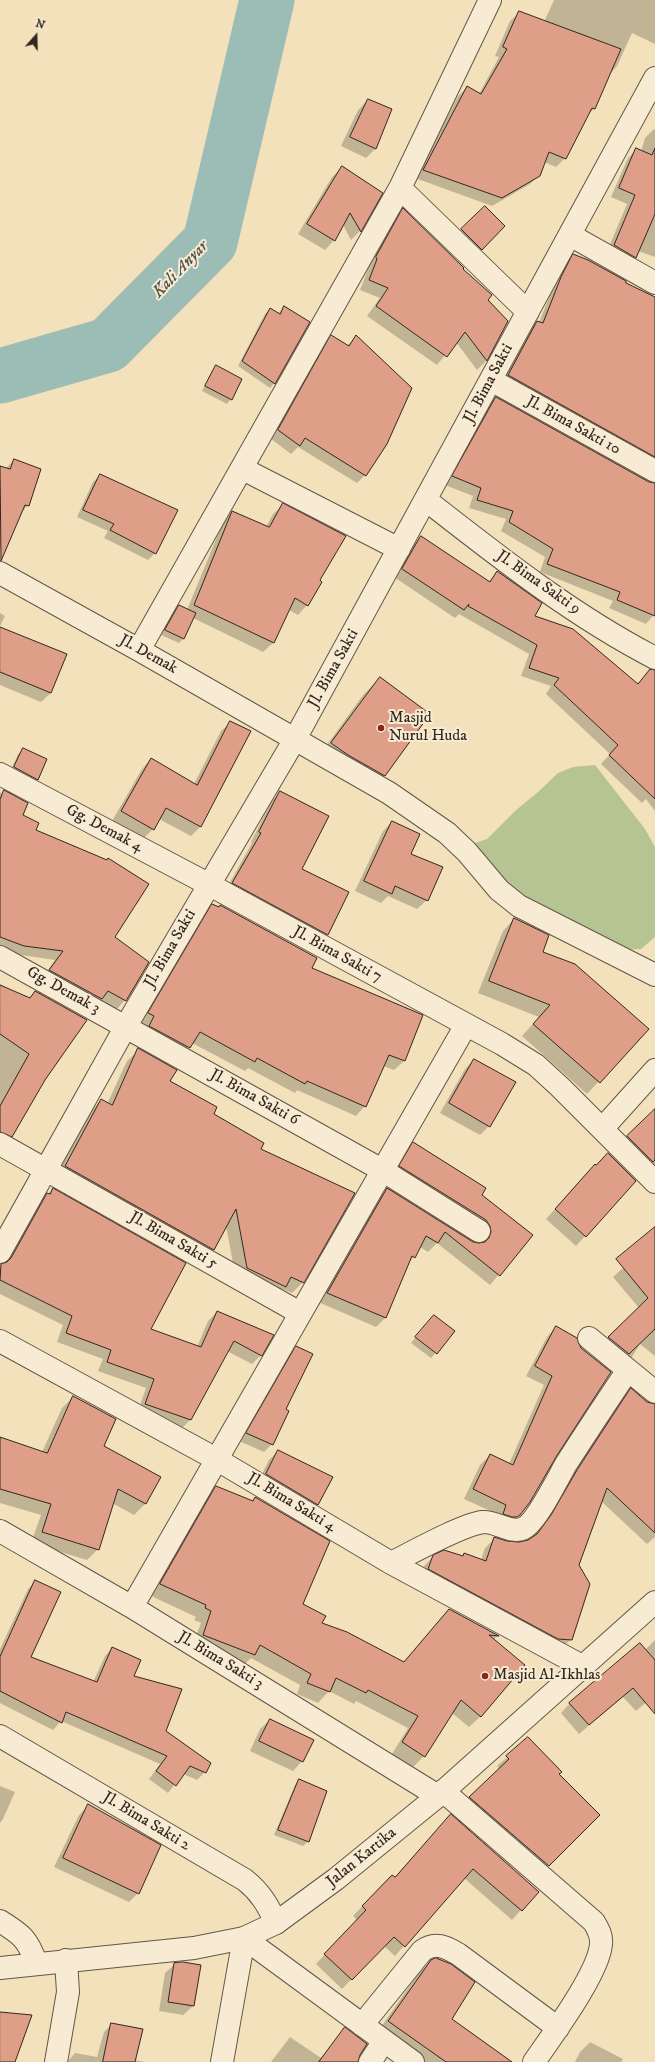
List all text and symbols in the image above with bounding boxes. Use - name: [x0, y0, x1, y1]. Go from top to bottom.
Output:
- north arrow: [16, 16, 56, 56]
- text: N: [33, 17, 47, 33]
- water label: Kali Anyar: [149, 237, 213, 303]
- street label: Jl. Bima Sakti: [460, 341, 518, 427]
- street label: Jl. Bima Sakti 10: [522, 392, 624, 460]
- street label: Jl. Bima Sakti 9: [492, 547, 584, 619]
- street label: Jl. Bima Sakti: [304, 626, 364, 712]
- street label: Jl. Demak: [115, 631, 181, 679]
- place label: Masjid Nurul Huda: [389, 709, 467, 747]
- marker: Masjid Nurul Huda: [376, 723, 386, 733]
- street label: Gg. Demak 4: [62, 801, 146, 857]
- street label: Jl. Bima Sakti: [141, 906, 201, 992]
- street label: Jl. Bima Sakti 7: [289, 923, 385, 987]
- street label: Gg. Demak 3: [23, 963, 103, 1019]
- street label: Jl. Bima Sakti 6: [206, 1066, 302, 1130]
- street label: Jl. Bima Sakti 5: [126, 1208, 220, 1274]
- street label: Jl. Bima Sakti 4: [243, 1469, 339, 1537]
- street label: Jl. Bima Sakti 3: [174, 1628, 266, 1694]
- place label: Masjid Al-Ikhlas: [493, 1666, 600, 1686]
- marker: Masjid Al-Ikhlas: [480, 1671, 490, 1681]
- street label: Jl. Bima Sakti 2: [99, 1788, 193, 1856]
- street label: Jalan Kartika: [323, 1824, 401, 1892]

